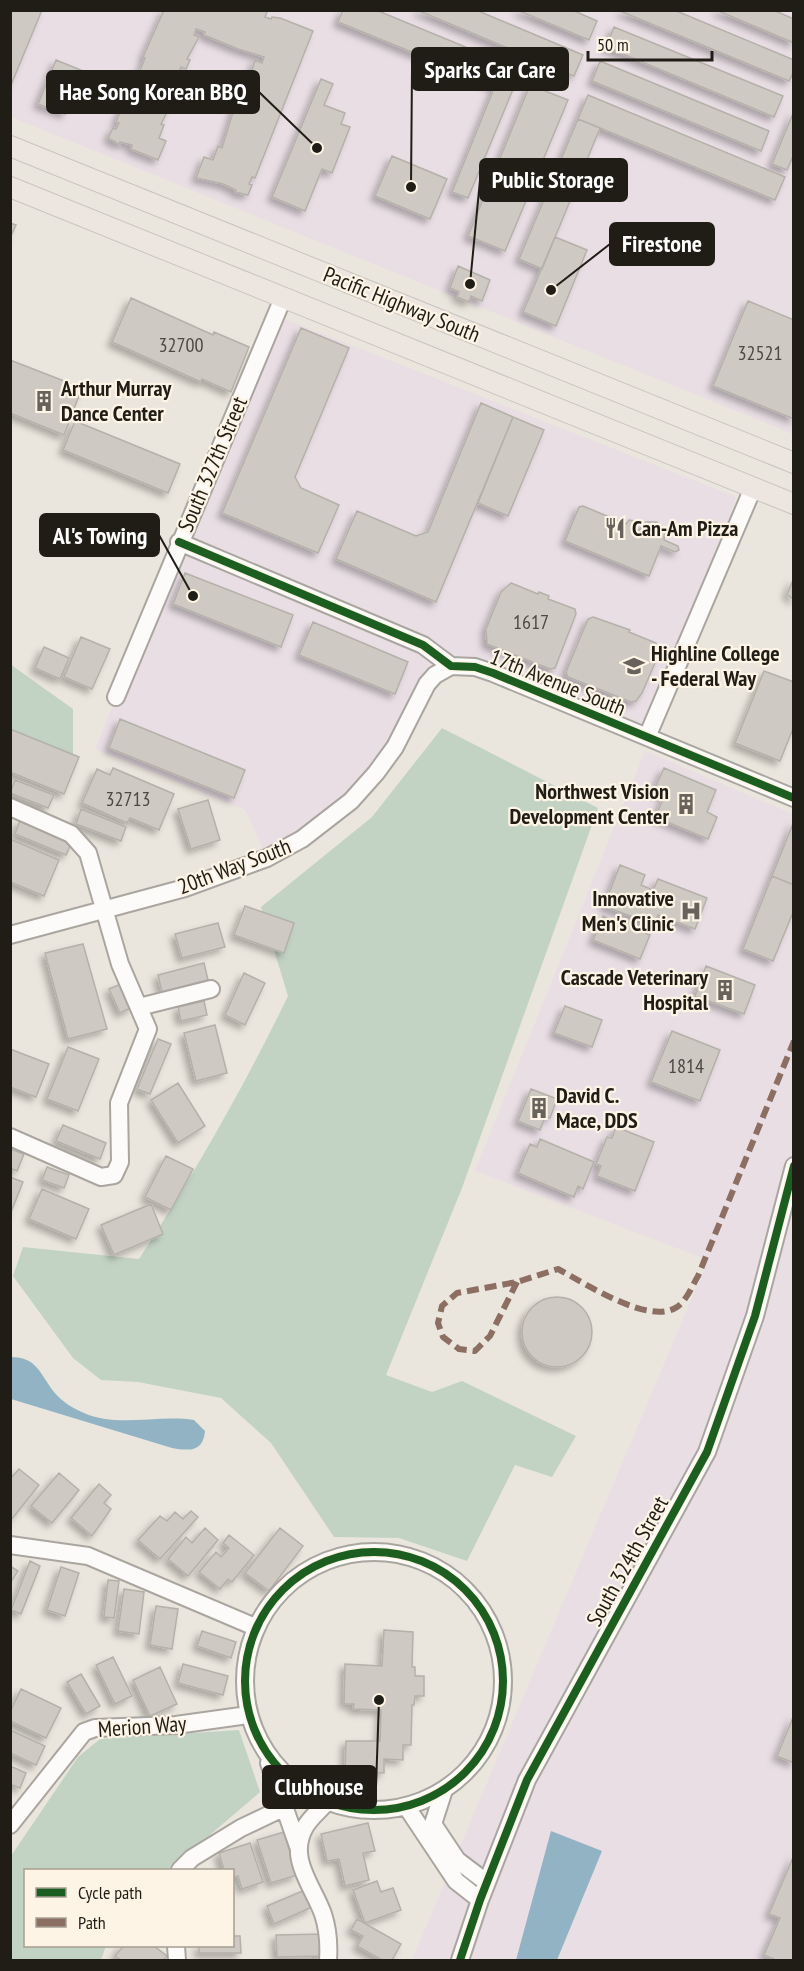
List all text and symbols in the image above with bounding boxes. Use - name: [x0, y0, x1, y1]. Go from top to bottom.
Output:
- scale bar: [588, 24, 712, 62]
- text: 50 m: [597, 33, 629, 56]
- callout: Sparks Car Care: [412, 48, 568, 90]
- text: Sparks Car Care: [424, 54, 556, 85]
- callout: Hae Song Korean BBQ: [47, 71, 259, 113]
- text: Hae Song Korean BBQ: [59, 76, 247, 107]
- callout: Public Storage: [480, 159, 627, 201]
- text: Public Storage: [492, 164, 614, 195]
- callout: Firestone: [610, 223, 714, 265]
- text: Firestone: [622, 228, 702, 259]
- street label: Pacific Highway South: [320, 260, 484, 348]
- house number: 32700: [159, 332, 204, 358]
- house number: 32521: [738, 340, 783, 366]
- place label: Arthur Murray Dance Center: [60, 374, 172, 427]
- building icon: Arthur Murray Dance Center: [32, 389, 56, 413]
- street label: South 327th Street: [171, 392, 253, 536]
- callout: Al's Towing: [40, 514, 159, 556]
- place label: Can-Am Pizza: [632, 514, 738, 542]
- restaurant icon: Can-Am Pizza: [603, 516, 627, 540]
- text: Al's Towing: [52, 520, 147, 551]
- house number: 1617: [513, 609, 549, 635]
- place label: Highline College - Federal Way: [651, 639, 780, 692]
- street label: 17th Avenue South: [486, 642, 630, 722]
- school or university icon: Highline College - Federal Way: [622, 654, 646, 678]
- place label: Northwest Vision Development Center: [509, 777, 670, 830]
- house number: 32713: [106, 786, 151, 812]
- building icon: Northwest Vision Development Center: [674, 792, 698, 816]
- street label: 20th Way South: [173, 832, 295, 900]
- place label: Innovative Men's Clinic: [582, 884, 674, 937]
- hospital icon: Innovative Men's Clinic: [679, 899, 703, 923]
- place label: Cascade Veterinary Hospital: [561, 963, 709, 1016]
- building icon: Cascade Veterinary Hospital: [713, 978, 737, 1002]
- house number: 1814: [668, 1053, 704, 1079]
- place label: David C. Mace, DDS: [556, 1081, 638, 1134]
- building icon: David C. Mace, DDS: [527, 1096, 551, 1120]
- street label: South 324th Street: [580, 1491, 674, 1631]
- street label: Merion Way: [97, 1709, 188, 1743]
- callout: Clubhouse: [263, 1766, 376, 1808]
- text: Clubhouse: [275, 1771, 363, 1802]
- legend: [24, 1869, 234, 1947]
- text: Cycle path: [78, 1881, 142, 1904]
- text: Path: [78, 1911, 106, 1934]

